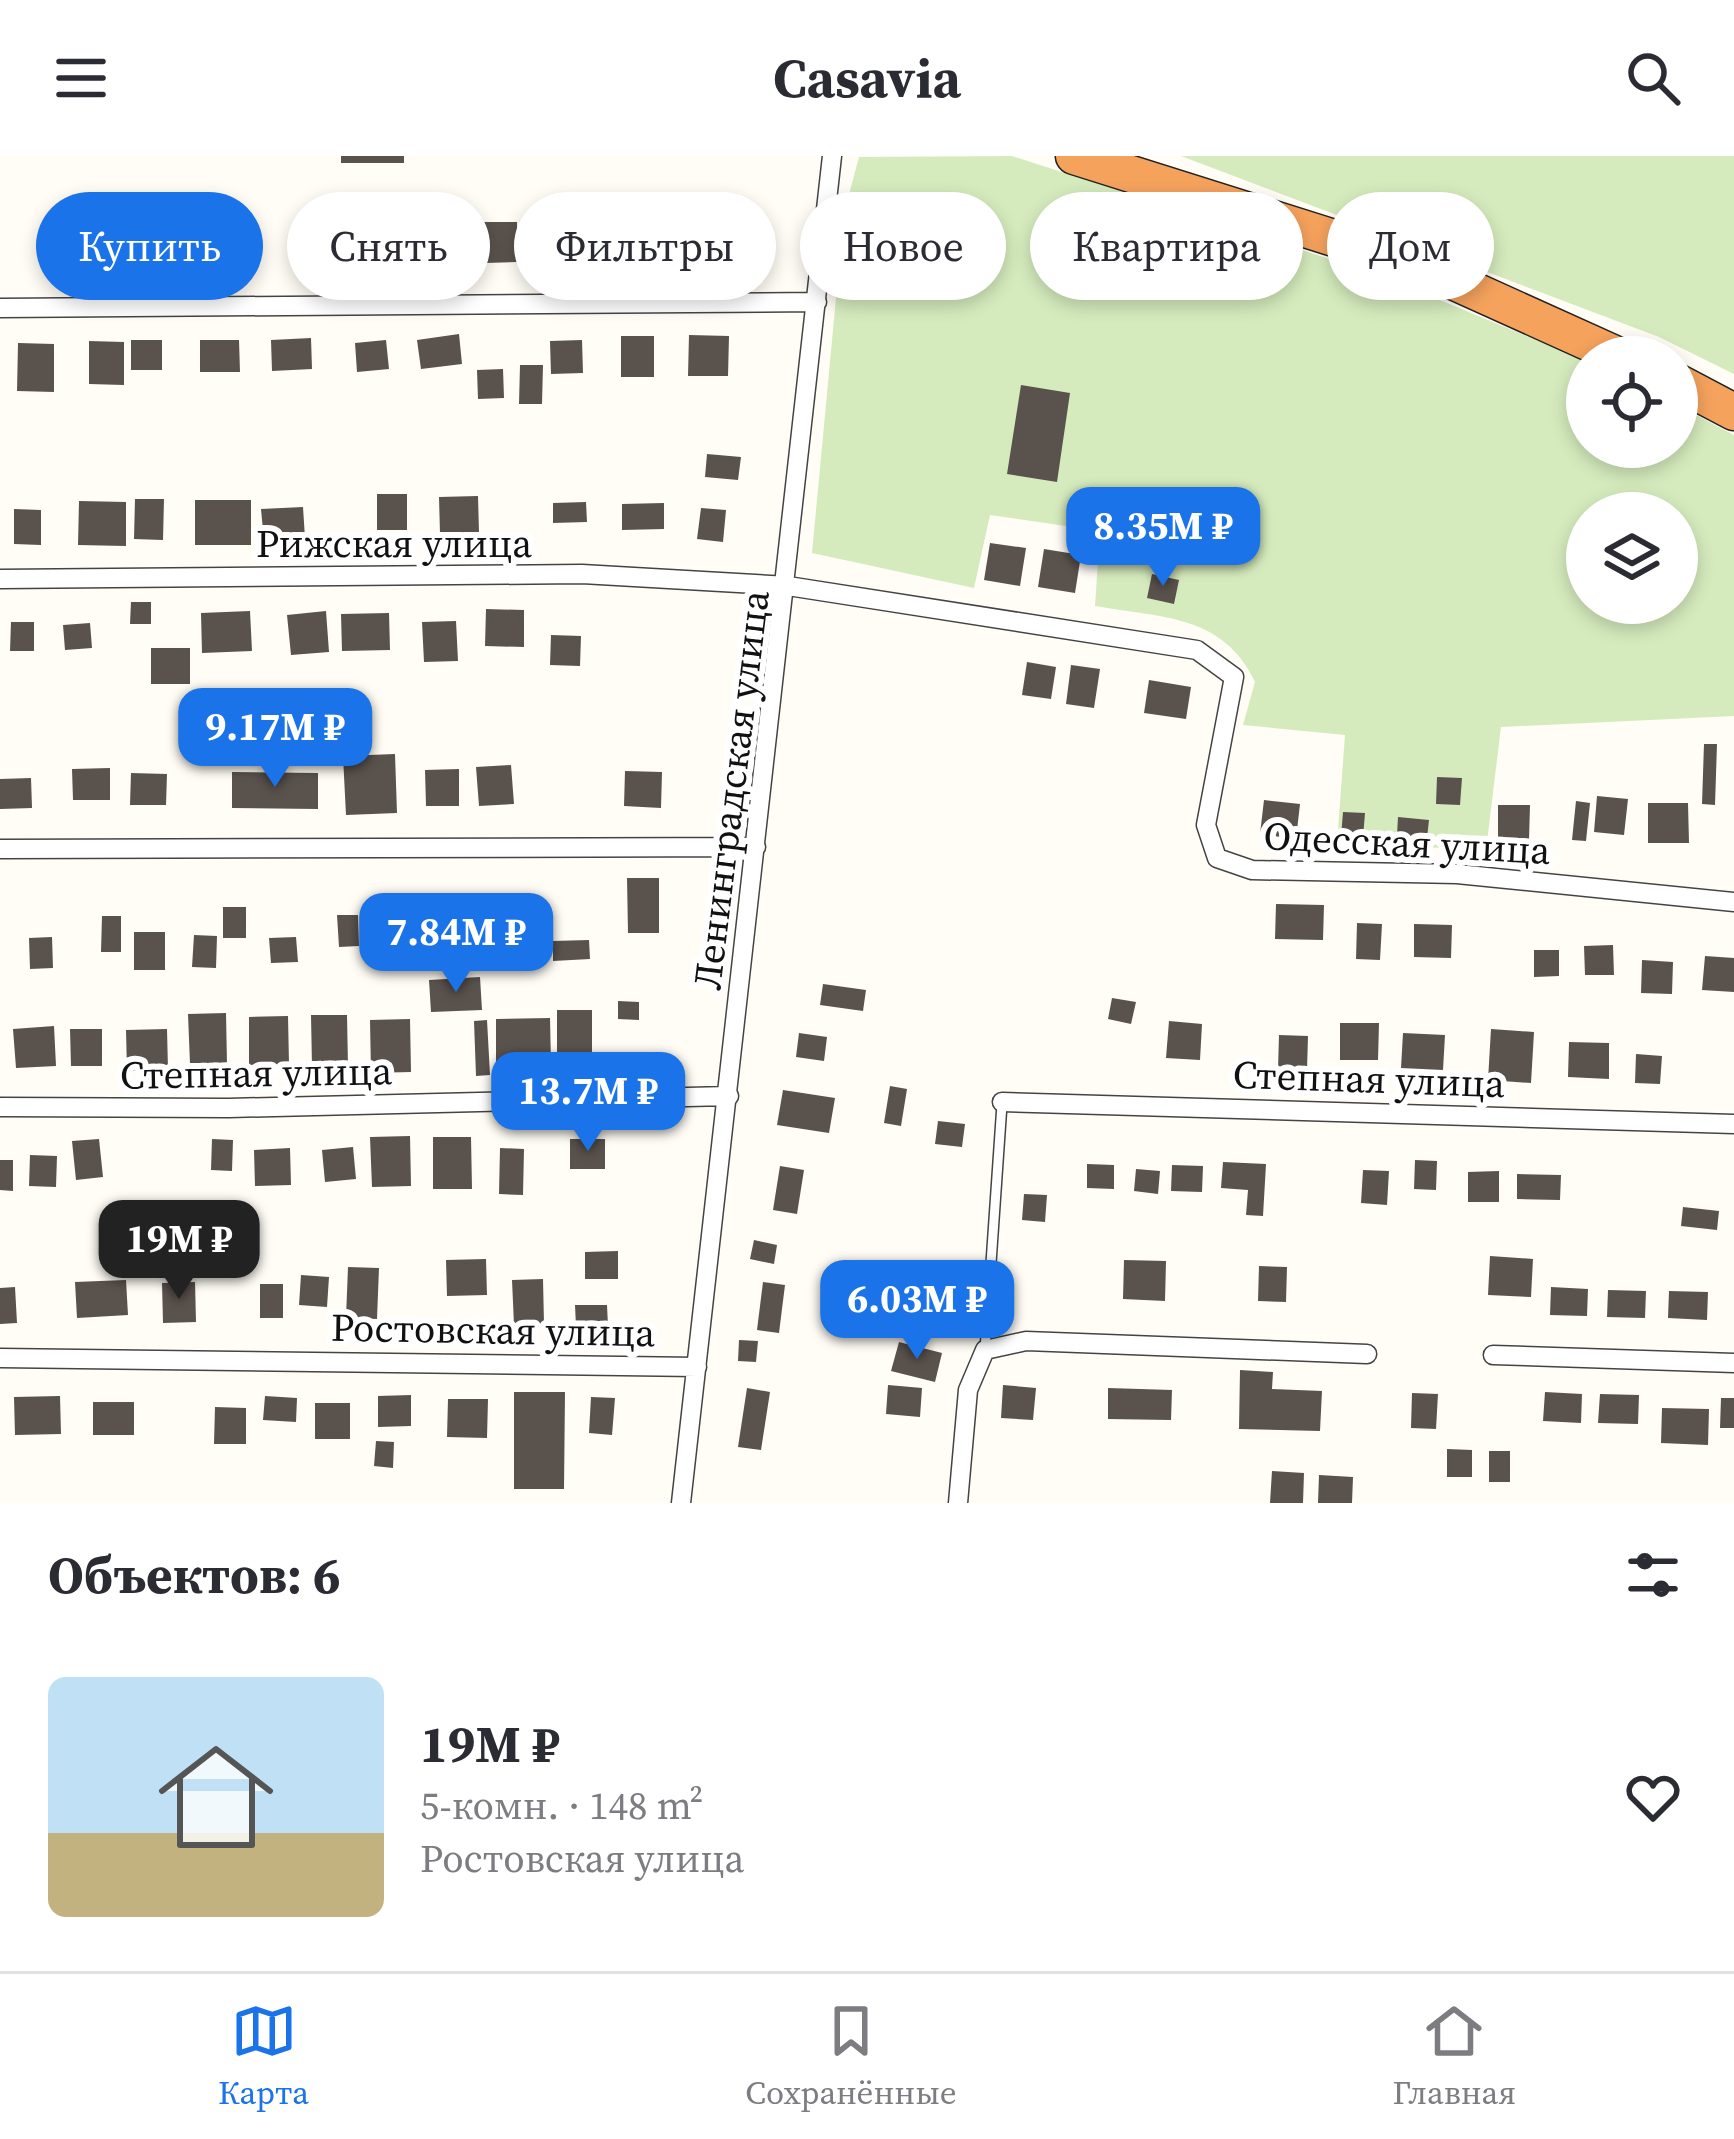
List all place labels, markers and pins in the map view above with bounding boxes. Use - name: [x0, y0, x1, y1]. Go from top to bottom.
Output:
- pin: 8.35M ₽: [1052, 487, 1274, 589]
- pin: 9.17M ₽: [164, 688, 386, 790]
- pin: 7.84M ₽: [345, 893, 567, 995]
- pin: 13.7M ₽: [477, 1052, 699, 1154]
- pin: 19M ₽: [95, 1200, 263, 1302]
- pin: 6.03M ₽: [806, 1260, 1028, 1362]

